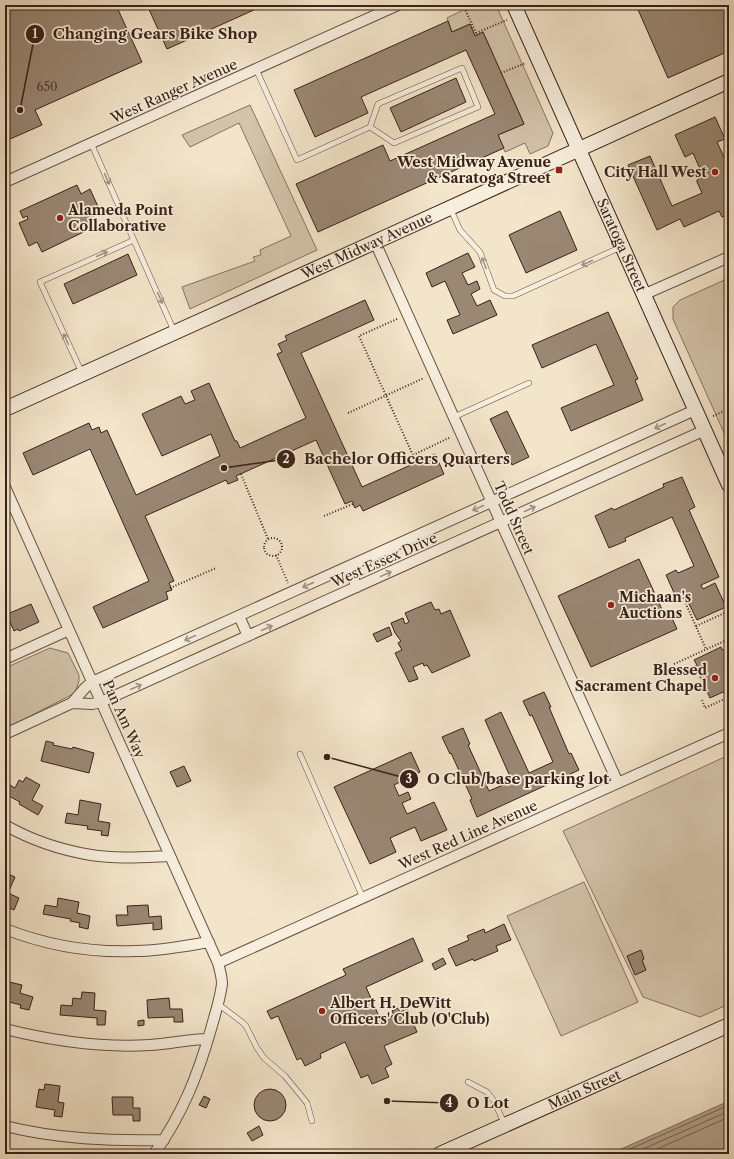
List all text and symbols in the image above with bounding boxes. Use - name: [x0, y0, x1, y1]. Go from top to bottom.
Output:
- callout: Changing Gears Bike Shop: [25, 21, 265, 48]
- text: Changing Gears Bike Shop: [53, 24, 257, 43]
- text: 1: [32, 26, 38, 41]
- street label: West Ranger Avenue: [107, 55, 240, 127]
- house number: 650: [36, 79, 58, 94]
- place label: West Midway Avenue & Saratoga Street: [396, 153, 551, 187]
- place label: City Hall West: [604, 163, 707, 181]
- marker: West Midway Avenue & Saratoga Street: [554, 165, 564, 175]
- marker: City Hall West: [710, 167, 720, 177]
- one-way arrow: [103, 173, 111, 185]
- street label: Saratoga Street: [593, 195, 650, 295]
- place label: Alameda Point Collaborative: [67, 201, 174, 235]
- street label: West Midway Avenue: [298, 208, 435, 284]
- marker: Alameda Point Collaborative: [55, 213, 65, 223]
- one-way arrow: [96, 250, 108, 258]
- one-way arrow: [479, 258, 487, 270]
- one-way arrow: [581, 259, 593, 267]
- one-way arrow: [156, 291, 164, 303]
- one-way arrow: [62, 333, 69, 345]
- one-way arrow: [654, 423, 666, 430]
- callout: Bachelor Officers Quarters: [276, 445, 519, 472]
- text: Bachelor Officers Quarters: [304, 449, 510, 468]
- text: 2: [282, 451, 290, 466]
- street label: Todd Street: [490, 479, 538, 557]
- one-way arrow: [472, 505, 484, 512]
- one-way arrow: [523, 505, 535, 512]
- street label: West Essex Drive: [327, 529, 440, 592]
- one-way arrow: [379, 570, 391, 577]
- one-way arrow: [302, 582, 314, 589]
- place label: Michaan's Auctions: [618, 588, 691, 622]
- marker: Michaan's Auctions: [606, 600, 616, 610]
- one-way arrow: [261, 623, 273, 631]
- one-way arrow: [184, 635, 196, 643]
- place label: Blessed Sacrament Chapel: [575, 661, 708, 695]
- marker: Blessed Sacrament Chapel: [710, 673, 720, 683]
- street label: Pan Am Way: [99, 677, 149, 761]
- one-way arrow: [130, 683, 142, 690]
- callout: O Club/base parking lot: [399, 765, 617, 792]
- text: O Club/base parking lot: [427, 769, 609, 788]
- text: 3: [406, 771, 413, 786]
- street label: West Red Line Avenue: [395, 796, 540, 874]
- place label: Albert H. DeWitt Officers' Club (O'Club): [329, 994, 489, 1028]
- marker: Albert H. DeWitt Officers' Club (O'Club): [317, 1006, 327, 1016]
- street label: Main Street: [545, 1065, 624, 1114]
- callout: O Lot: [439, 1089, 517, 1116]
- text: O Lot: [467, 1093, 509, 1112]
- text: 4: [445, 1095, 453, 1110]

